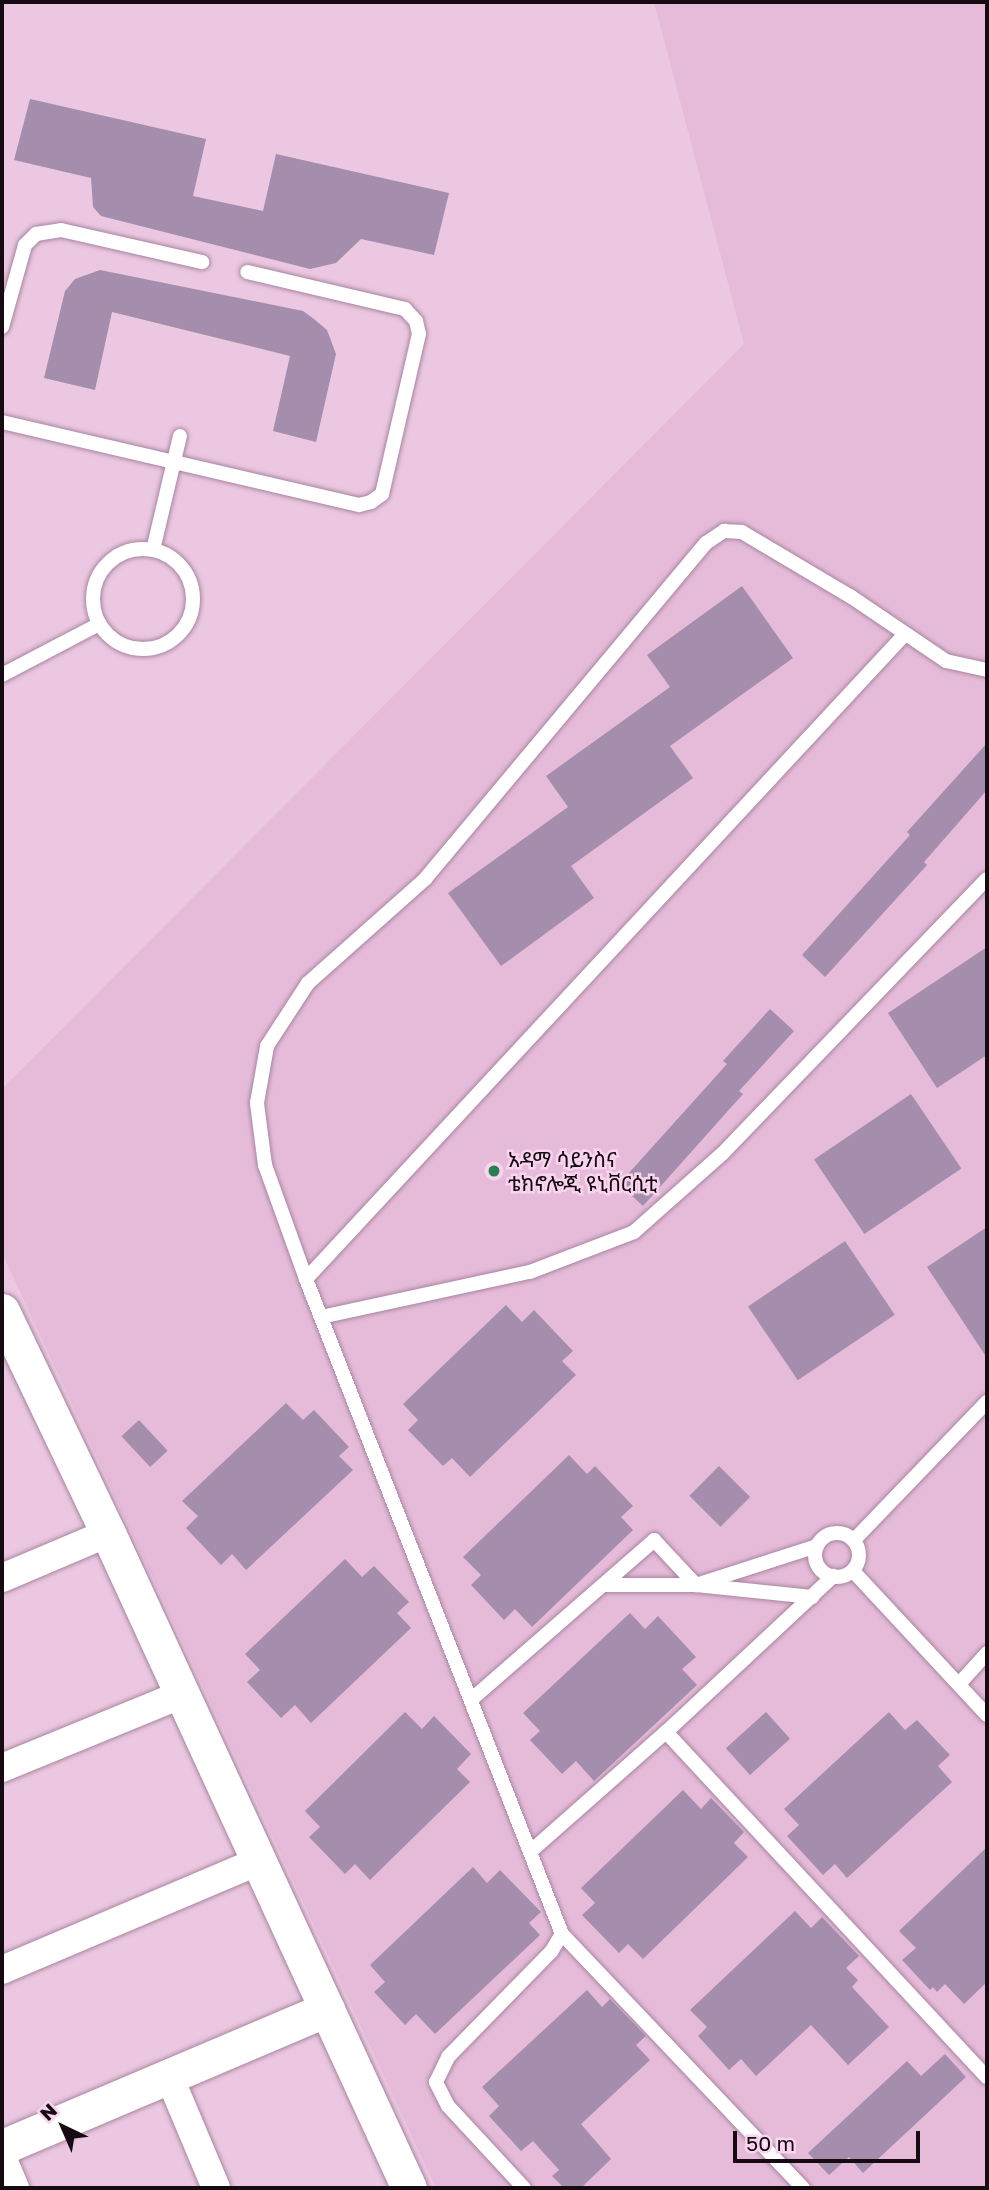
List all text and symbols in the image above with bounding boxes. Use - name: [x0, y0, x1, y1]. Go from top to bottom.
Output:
- place label: አዳማ ሳይንስና ቴክኖሎጂ ዩኒቨርሲቲ: [508, 1146, 658, 1196]
- marker: አዳማ ሳይንስና ቴክኖሎጂ ዩኒቨርሲቲ: [486, 1163, 502, 1179]
- north arrow: [28, 2092, 98, 2162]
- text: N: [35, 2098, 61, 2125]
- scale bar: [737, 2116, 924, 2160]
- text: 50 m: [746, 2130, 795, 2156]

